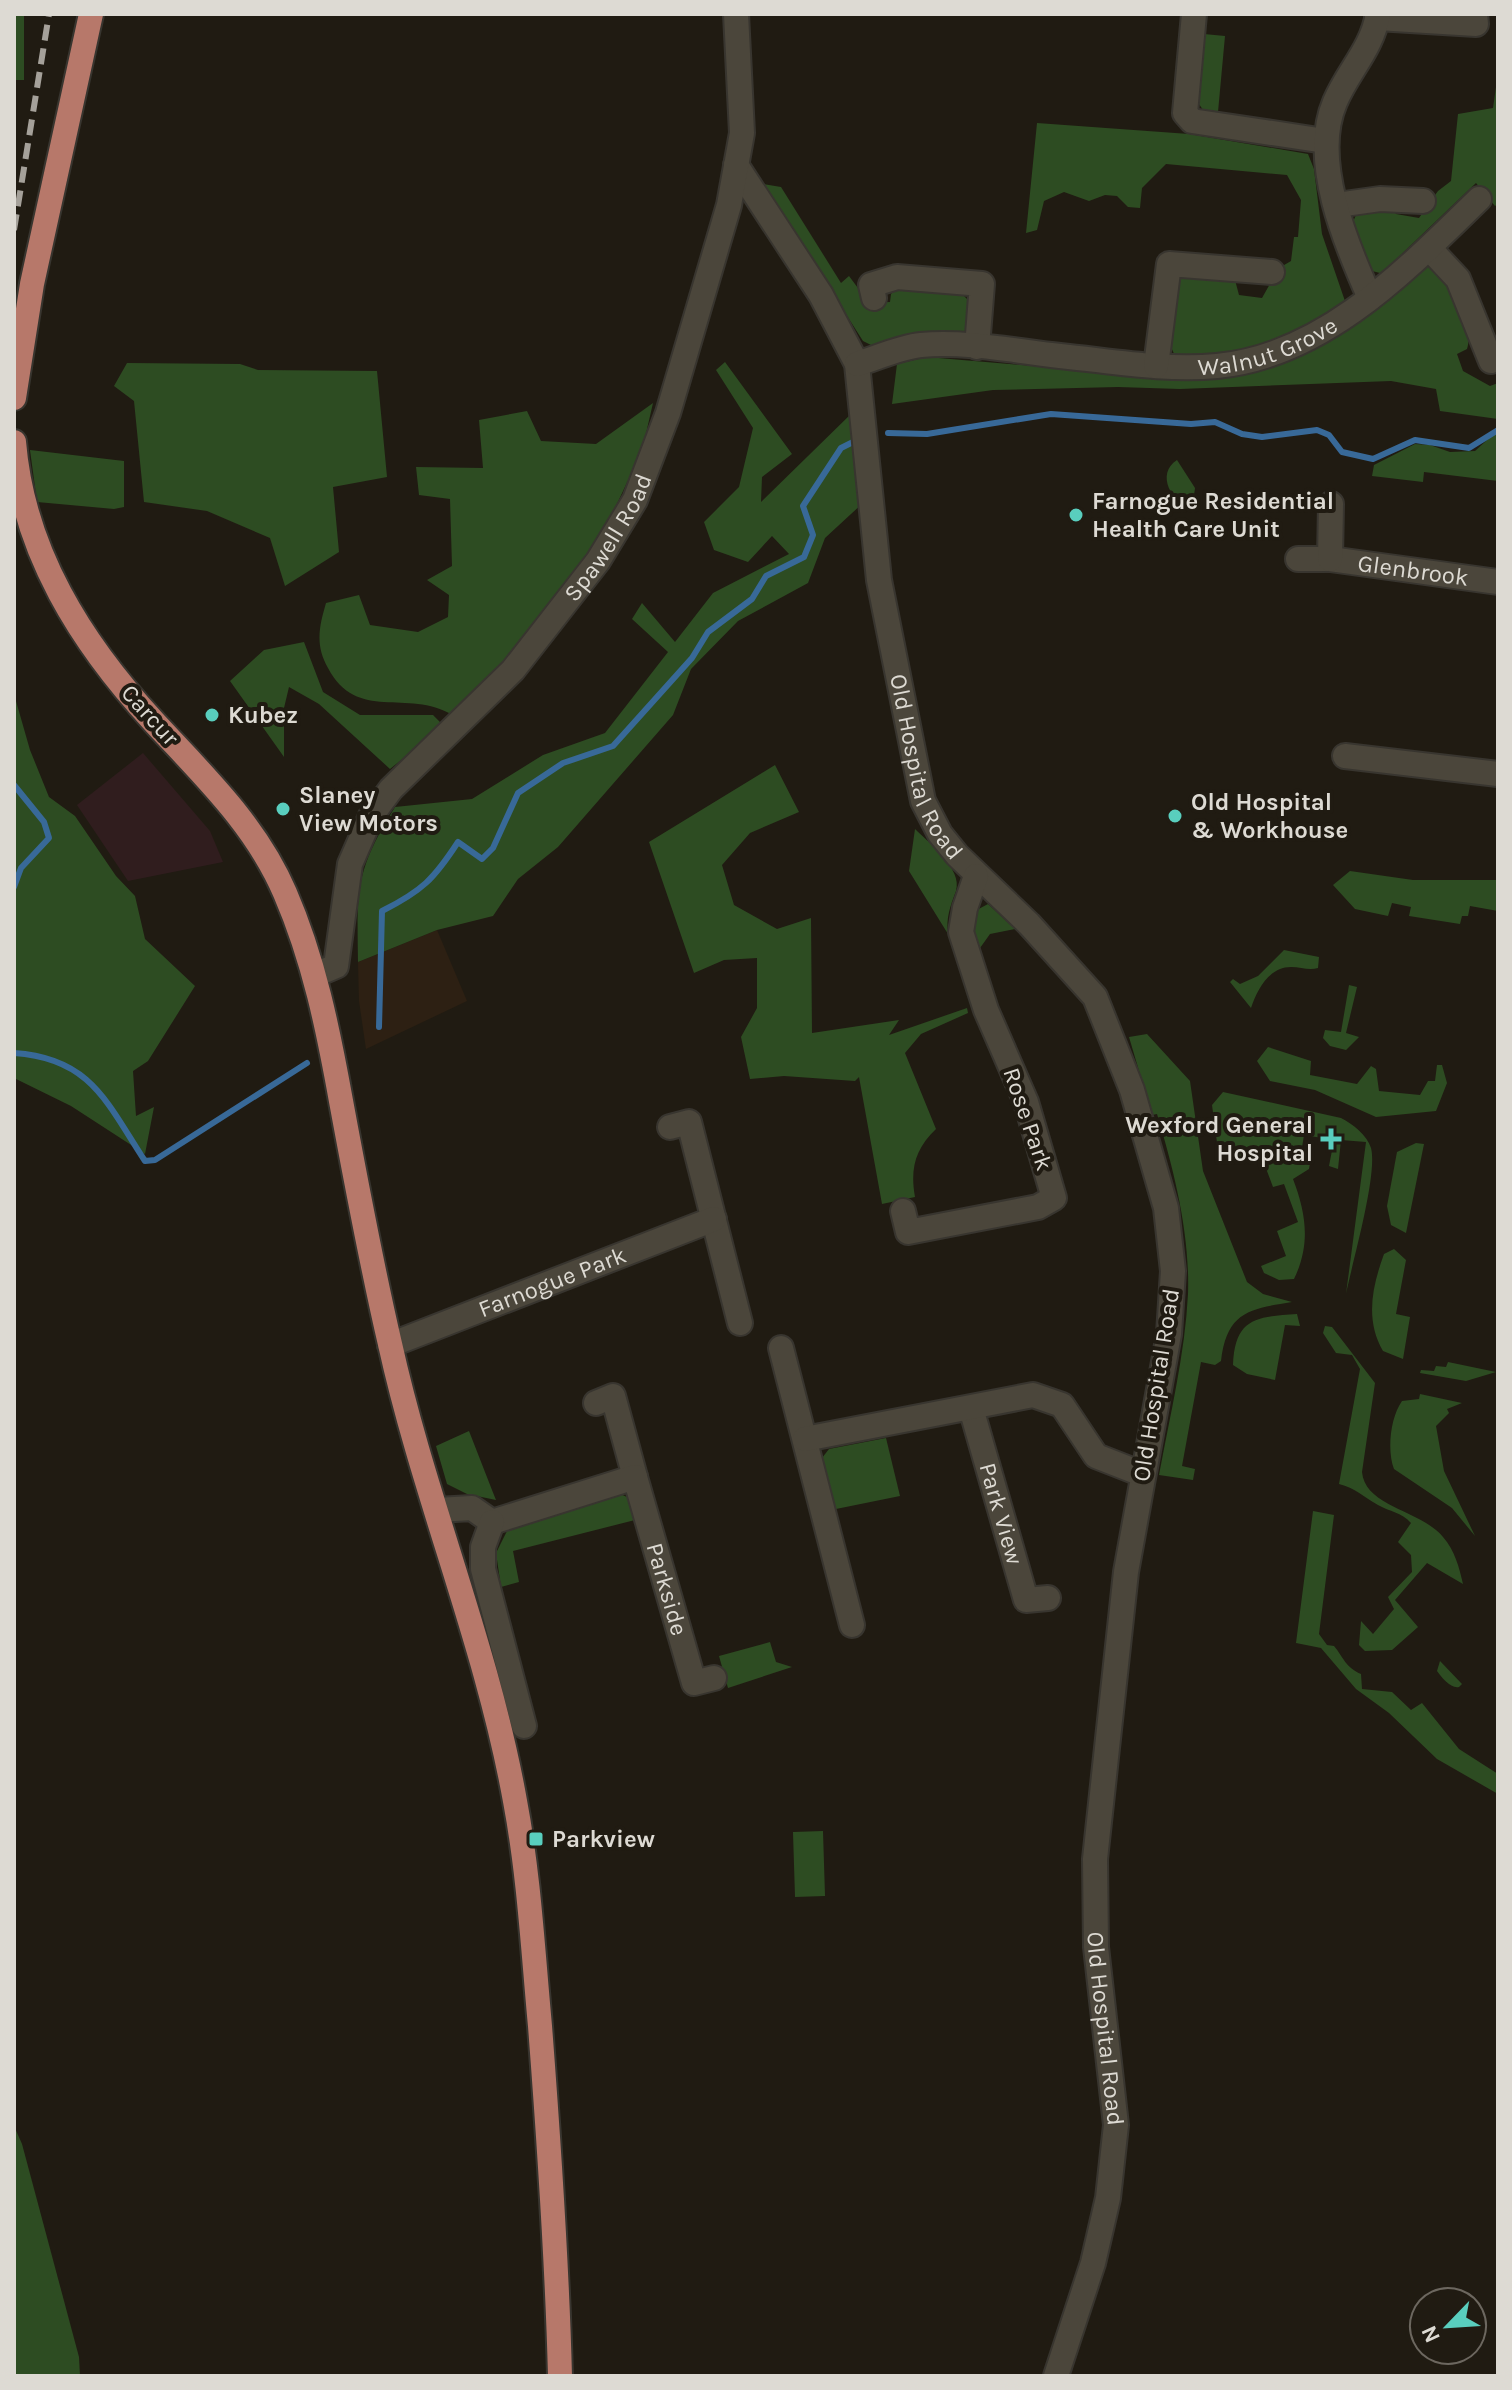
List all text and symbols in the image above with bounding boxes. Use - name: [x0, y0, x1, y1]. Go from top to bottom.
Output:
- street label: Walnut Grove: [1197, 311, 1342, 381]
- street label: Spawell Road: [558, 470, 658, 607]
- place label: Farnogue Residential Health Care Unit: [1092, 487, 1334, 543]
- marker: Farnogue Residential Health Care Unit: [1067, 506, 1085, 524]
- street label: Glenbrook: [1356, 549, 1470, 592]
- street label: Old Hospital Road: [884, 672, 969, 865]
- street label: Carcur: [115, 679, 185, 751]
- place label: Kubez: [228, 701, 298, 729]
- marker: Kubez: [203, 706, 221, 724]
- place label: Slaney View Motors: [299, 781, 438, 837]
- place label: Old Hospital & Workhouse: [1191, 788, 1348, 844]
- marker: Slaney View Motors: [274, 800, 292, 818]
- marker: Old Hospital & Workhouse: [1166, 807, 1184, 825]
- street label: Rose Park: [997, 1064, 1059, 1174]
- place label: Wexford General Hospital: [1125, 1111, 1313, 1167]
- marker: Wexford General Hospital: [1320, 1128, 1342, 1150]
- street label: Farnogue Park: [474, 1241, 630, 1323]
- street label: Old Hospital Road: [1127, 1287, 1185, 1483]
- street label: Park View: [973, 1460, 1029, 1568]
- street label: Parkside: [641, 1540, 694, 1639]
- place label: Parkview: [552, 1825, 655, 1853]
- marker: Parkview: [527, 1830, 545, 1848]
- street label: Old Hospital Road: [1082, 1931, 1130, 2127]
- north arrow: [1408, 2286, 1488, 2366]
- text: N: [1416, 2321, 1446, 2347]

